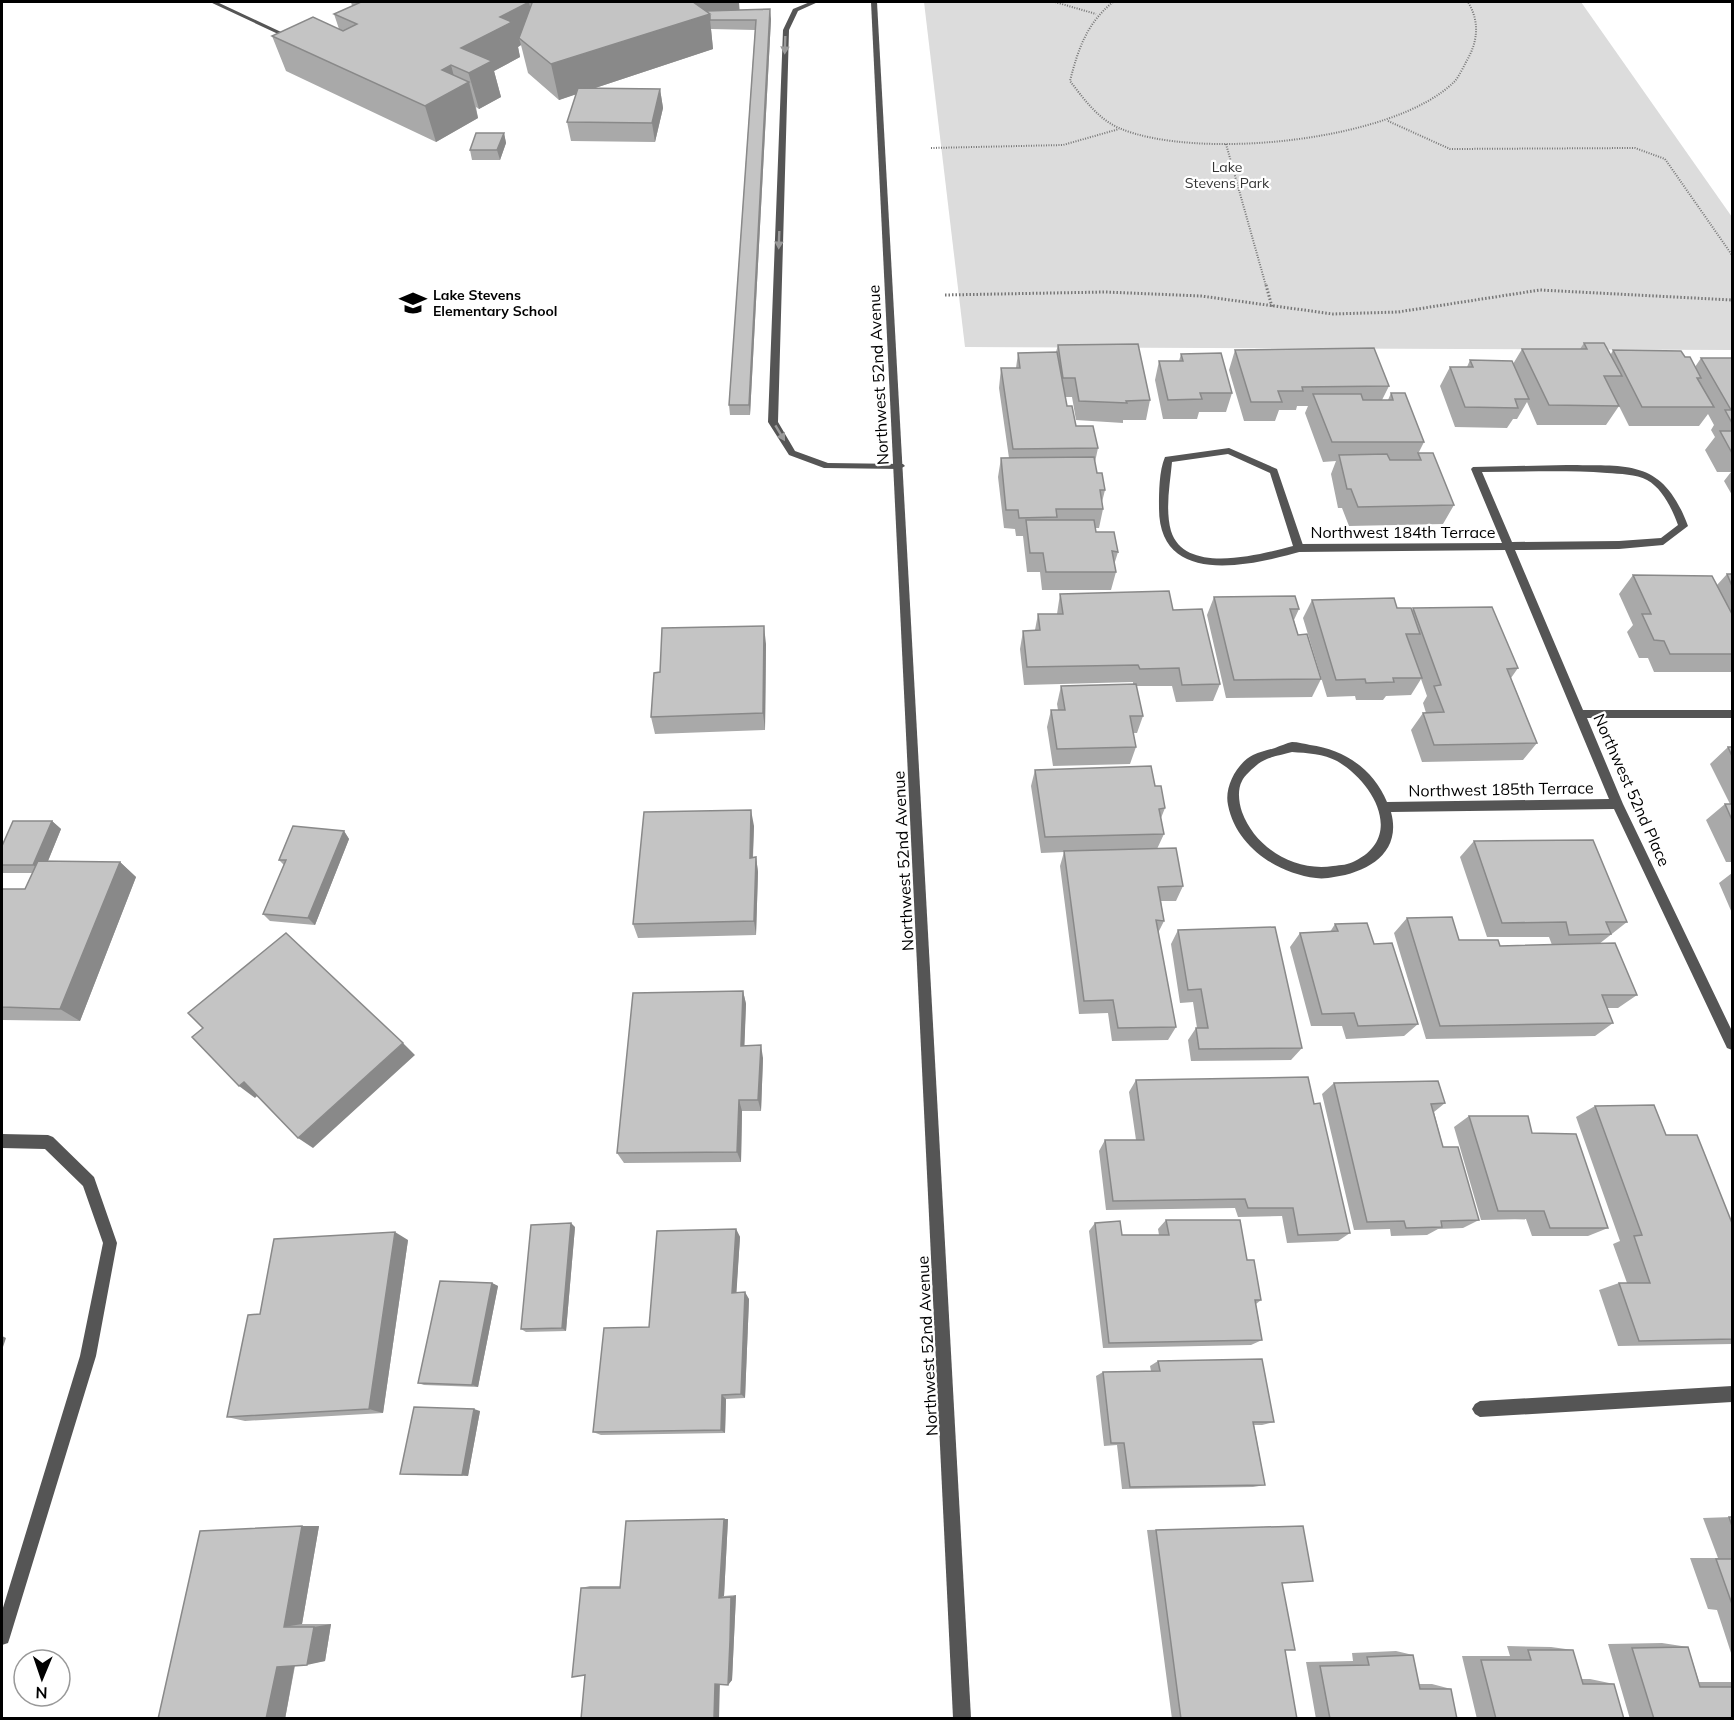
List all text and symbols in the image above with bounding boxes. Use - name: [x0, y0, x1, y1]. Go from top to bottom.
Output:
- one-way arrow: [781, 35, 790, 54]
- park label: Lake Stevens Park: [1185, 158, 1270, 192]
- one-way arrow: [774, 230, 784, 249]
- street label: Northwest 52nd Avenue: [863, 284, 893, 466]
- place label: Lake Stevens Elementary School: [433, 286, 557, 320]
- school or university icon: Lake Stevens Elementary School: [398, 288, 428, 318]
- one-way arrow: [774, 425, 785, 441]
- street label: Northwest 184th Terrace: [1310, 522, 1496, 542]
- street label: Northwest 52nd Place: [1589, 711, 1675, 869]
- street label: Northwest 52nd Avenue: [888, 770, 918, 952]
- street label: Northwest 185th Terrace: [1408, 777, 1594, 801]
- street label: Northwest 52nd Avenue: [912, 1255, 942, 1437]
- north arrow: [12, 1648, 72, 1708]
- text: N: [35, 1683, 48, 1703]

